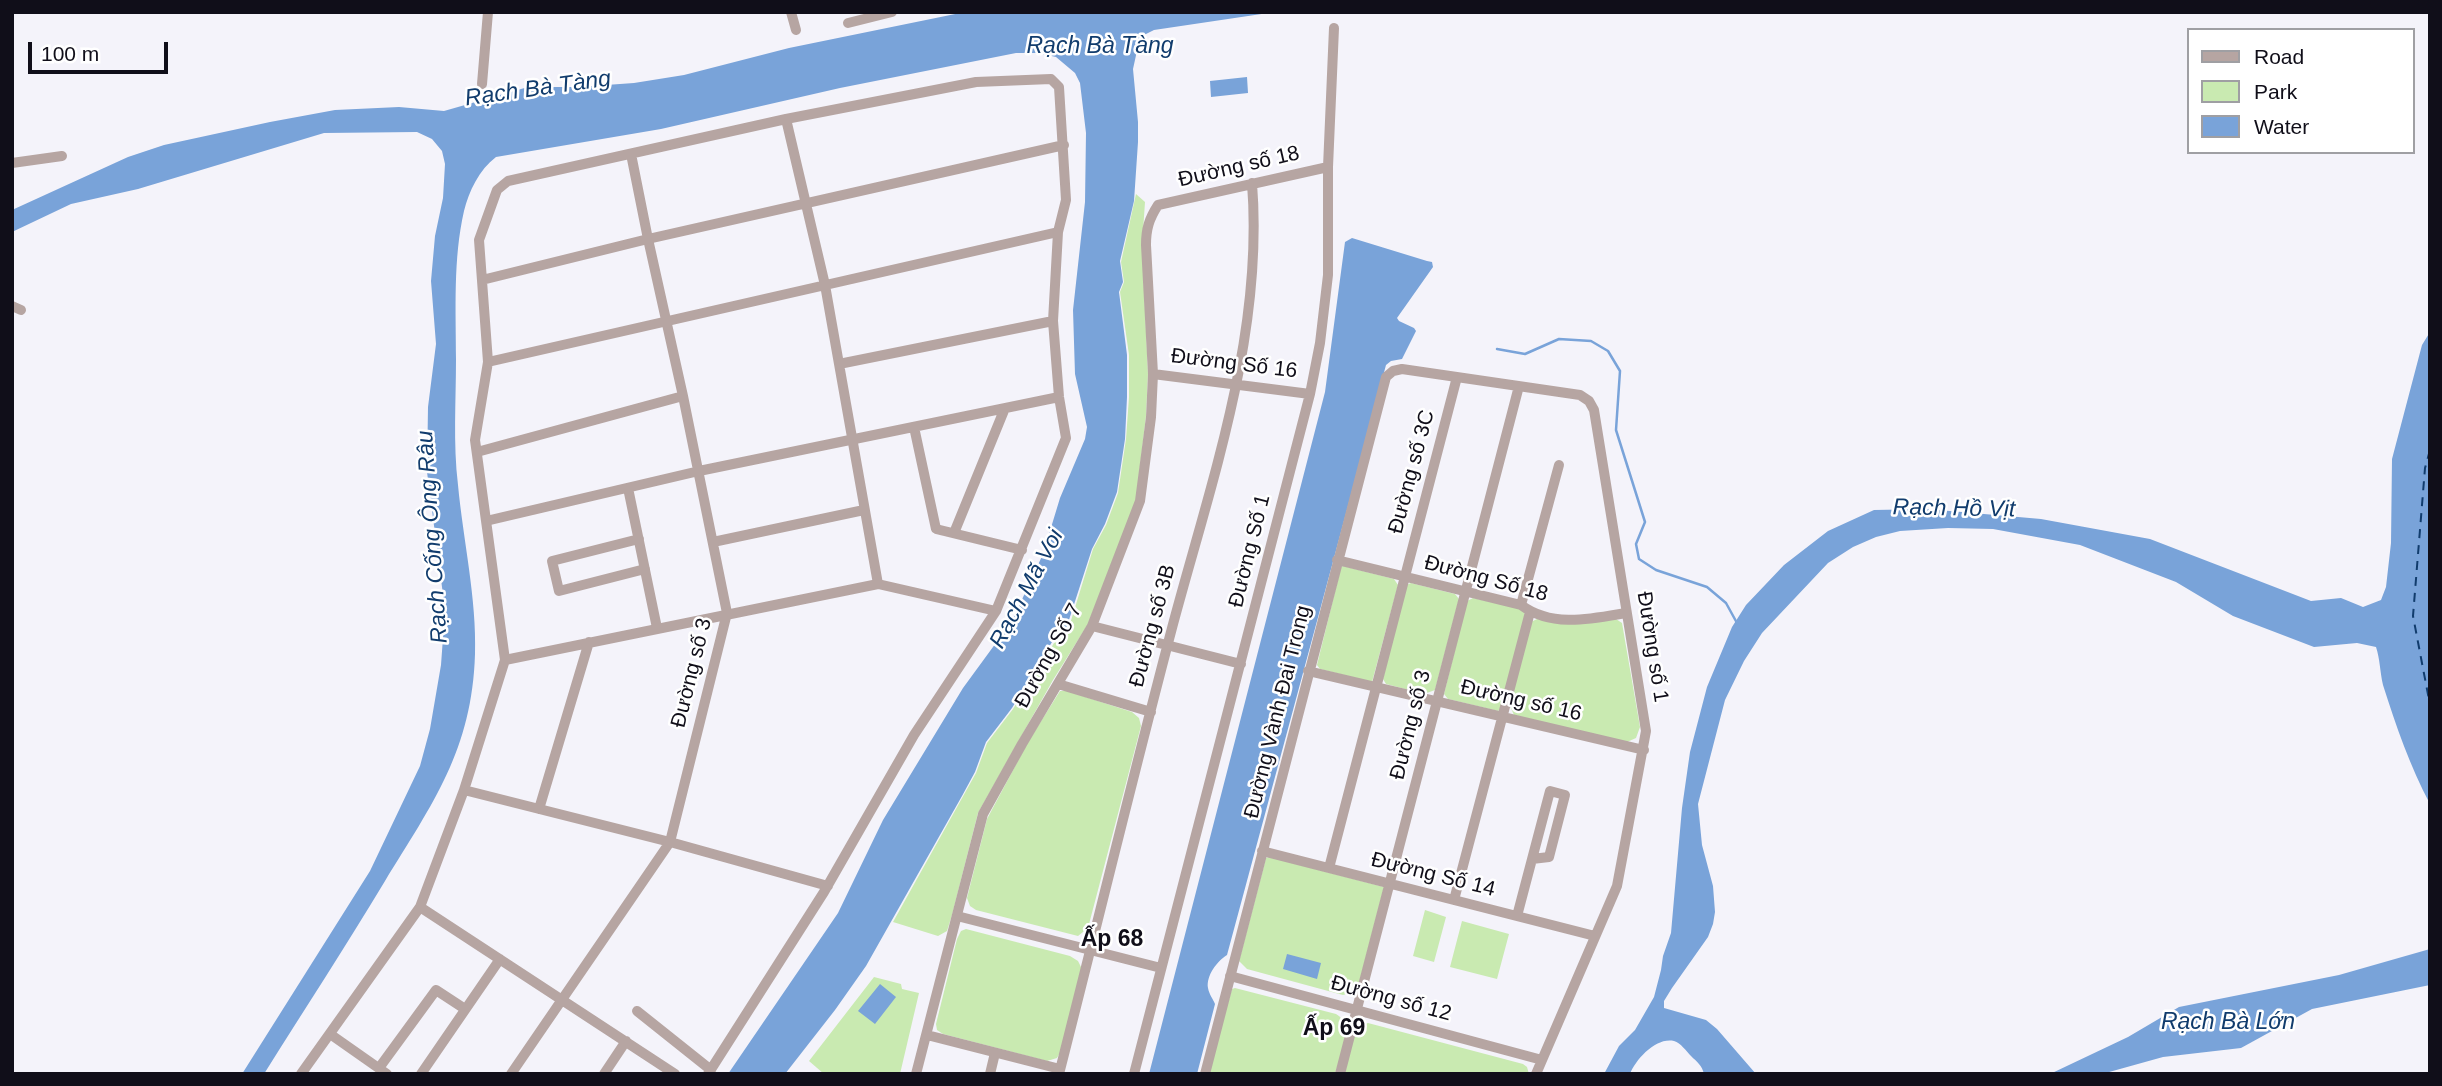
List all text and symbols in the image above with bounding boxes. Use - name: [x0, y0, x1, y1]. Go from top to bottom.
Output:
- scale bar: [32, 28, 172, 72]
- legend: [2186, 28, 2414, 154]
- water label: Rạch Bà Tàng: [1026, 33, 1174, 61]
- text: 100 m: [41, 42, 99, 65]
- text: Road: [2254, 45, 2304, 68]
- water label: Rạch Bà Tàng: [463, 65, 613, 113]
- text: Park: [2254, 80, 2297, 103]
- text: Water: [2254, 115, 2309, 138]
- street label: Đường số 18: [1176, 141, 1302, 193]
- street label: Đường Số 16: [1169, 344, 1299, 384]
- street label: Đường số 3C: [1383, 407, 1441, 537]
- water label: Rạch Cống Ông Râu: [412, 430, 454, 644]
- street label: Đường Số 1: [1224, 492, 1276, 610]
- water label: Rạch Hồ Vịt: [1892, 494, 2016, 524]
- water label: Rạch Mã Voi: [984, 525, 1070, 653]
- street label: Đường Số 18: [1421, 550, 1551, 608]
- street label: Đường số 3B: [1125, 562, 1181, 690]
- street label: Đường số 1: [1631, 590, 1673, 704]
- street label: Đường Số 7: [1010, 599, 1088, 713]
- street label: Đường Vành Đai Trong: [1239, 603, 1317, 821]
- street label: Đường số 3: [666, 616, 718, 730]
- street label: Đường số 3: [1385, 668, 1437, 782]
- street label: Đường số 16: [1458, 675, 1584, 727]
- street label: Đường Số 14: [1368, 847, 1498, 903]
- district label: Ấp 68: [1081, 926, 1143, 954]
- street label: Đường số 12: [1328, 971, 1454, 1027]
- water label: Rạch Bà Lớn: [2161, 1009, 2295, 1037]
- district label: Ấp 69: [1303, 1015, 1365, 1043]

